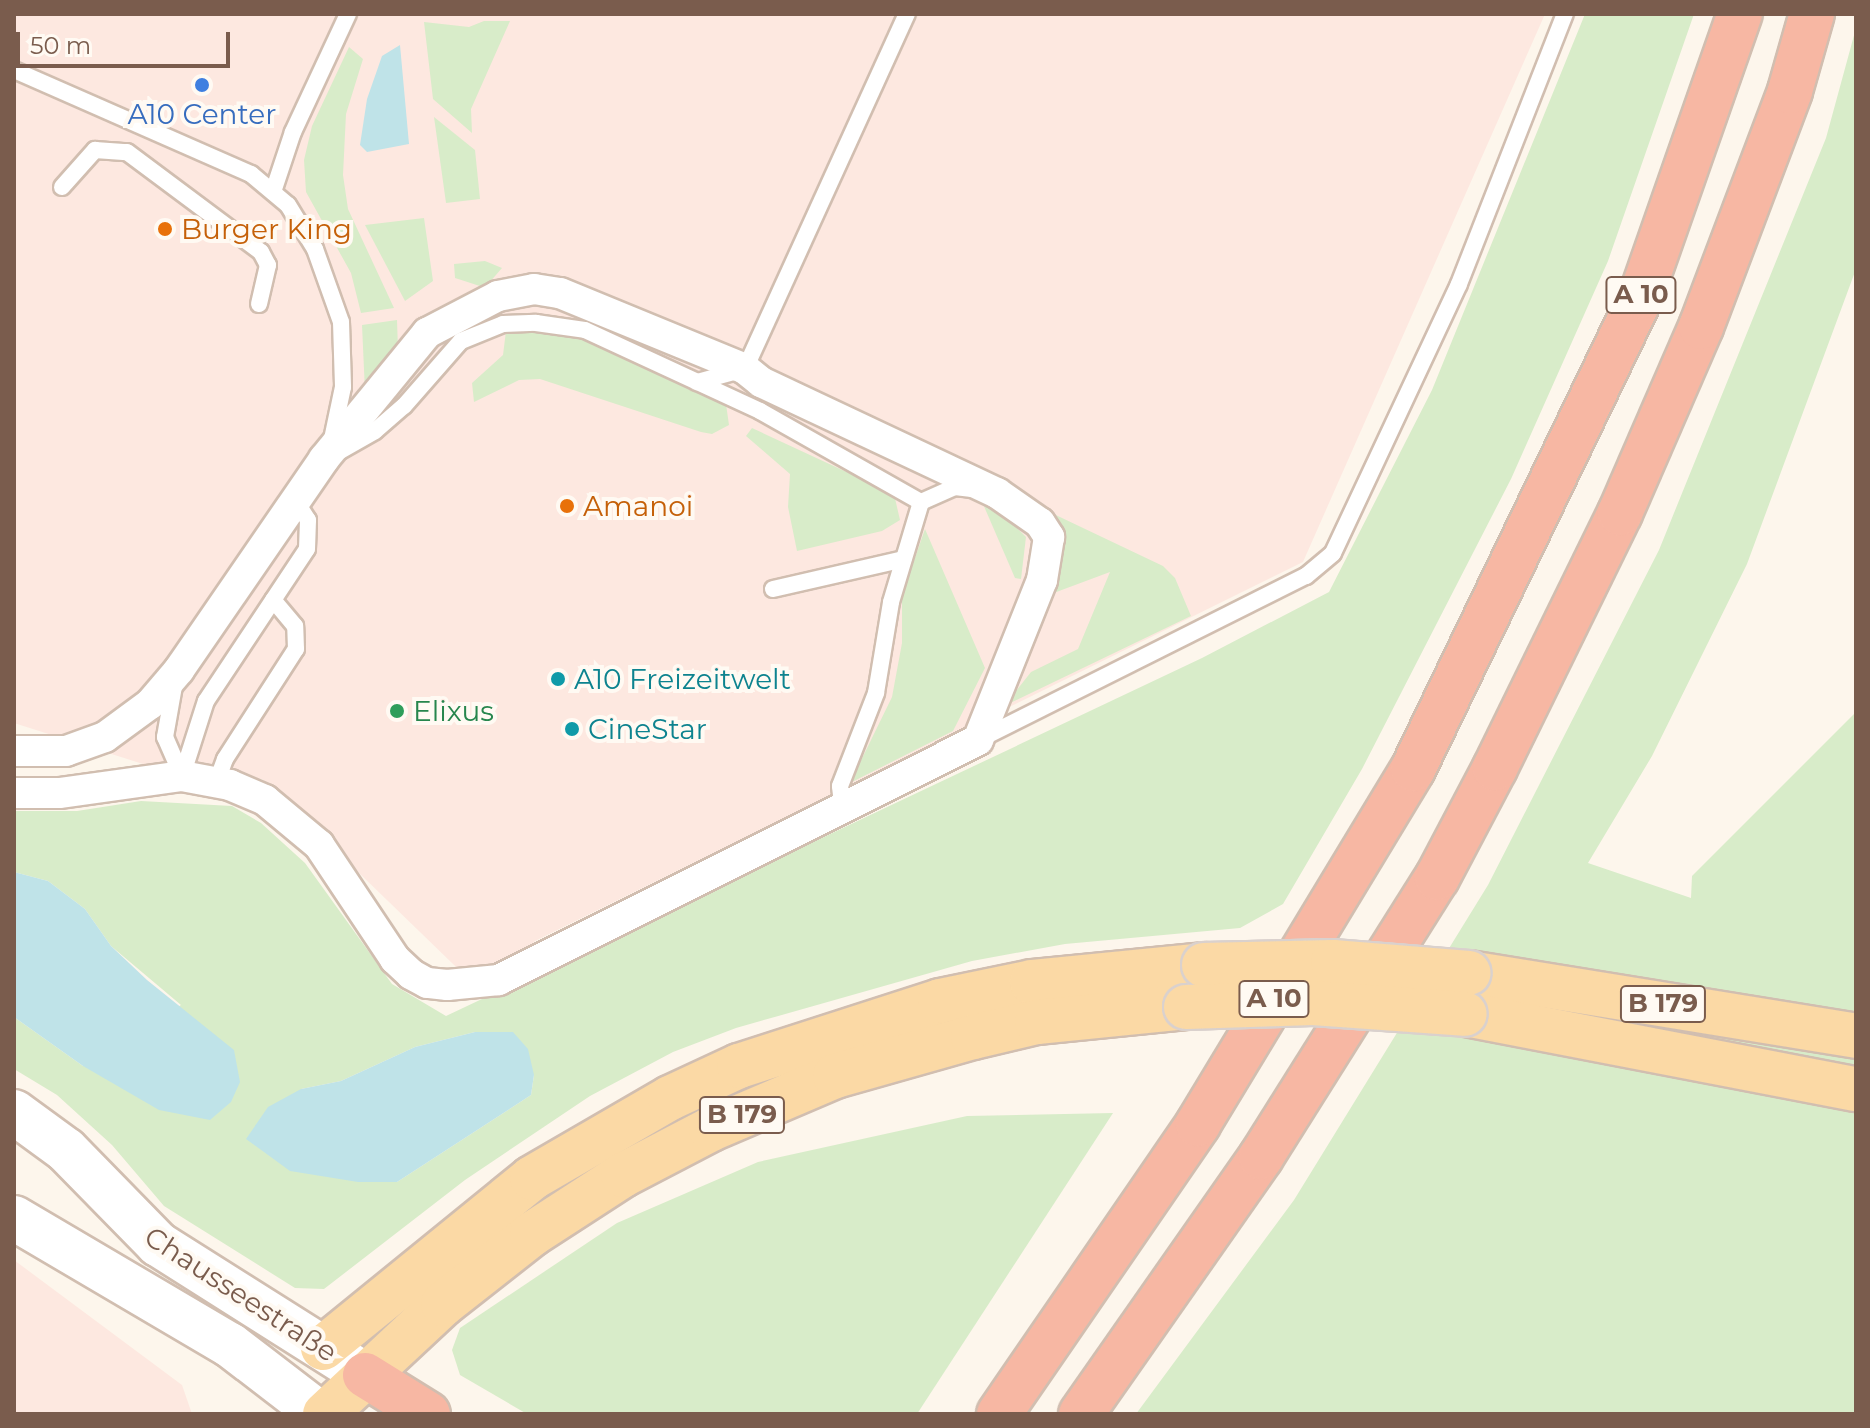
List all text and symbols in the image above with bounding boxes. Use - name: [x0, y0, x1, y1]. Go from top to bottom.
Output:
- scale bar: [20, 16, 234, 66]
- text: 50 m: [30, 31, 91, 60]
- marker: A10 Center: [193, 76, 211, 94]
- place label: A10 Center: [128, 97, 276, 131]
- place label: Burger King: [181, 212, 352, 246]
- marker: Burger King: [156, 220, 174, 238]
- road number: A 10: [1605, 273, 1677, 317]
- place label: Amanoi: [583, 489, 693, 523]
- marker: Amanoi: [558, 497, 576, 515]
- place label: A10 Freizeitwelt: [574, 662, 791, 696]
- marker: A10 Freizeitwelt: [549, 670, 567, 688]
- place label: Elixus: [413, 694, 494, 728]
- marker: Elixus: [388, 702, 406, 720]
- place label: CineStar: [588, 712, 707, 746]
- marker: CineStar: [563, 720, 581, 738]
- road number: A 10: [1238, 977, 1310, 1021]
- road number: B 179: [1619, 982, 1707, 1026]
- road number: B 179: [698, 1093, 786, 1137]
- street label: Chausseestraße: [139, 1219, 343, 1369]

